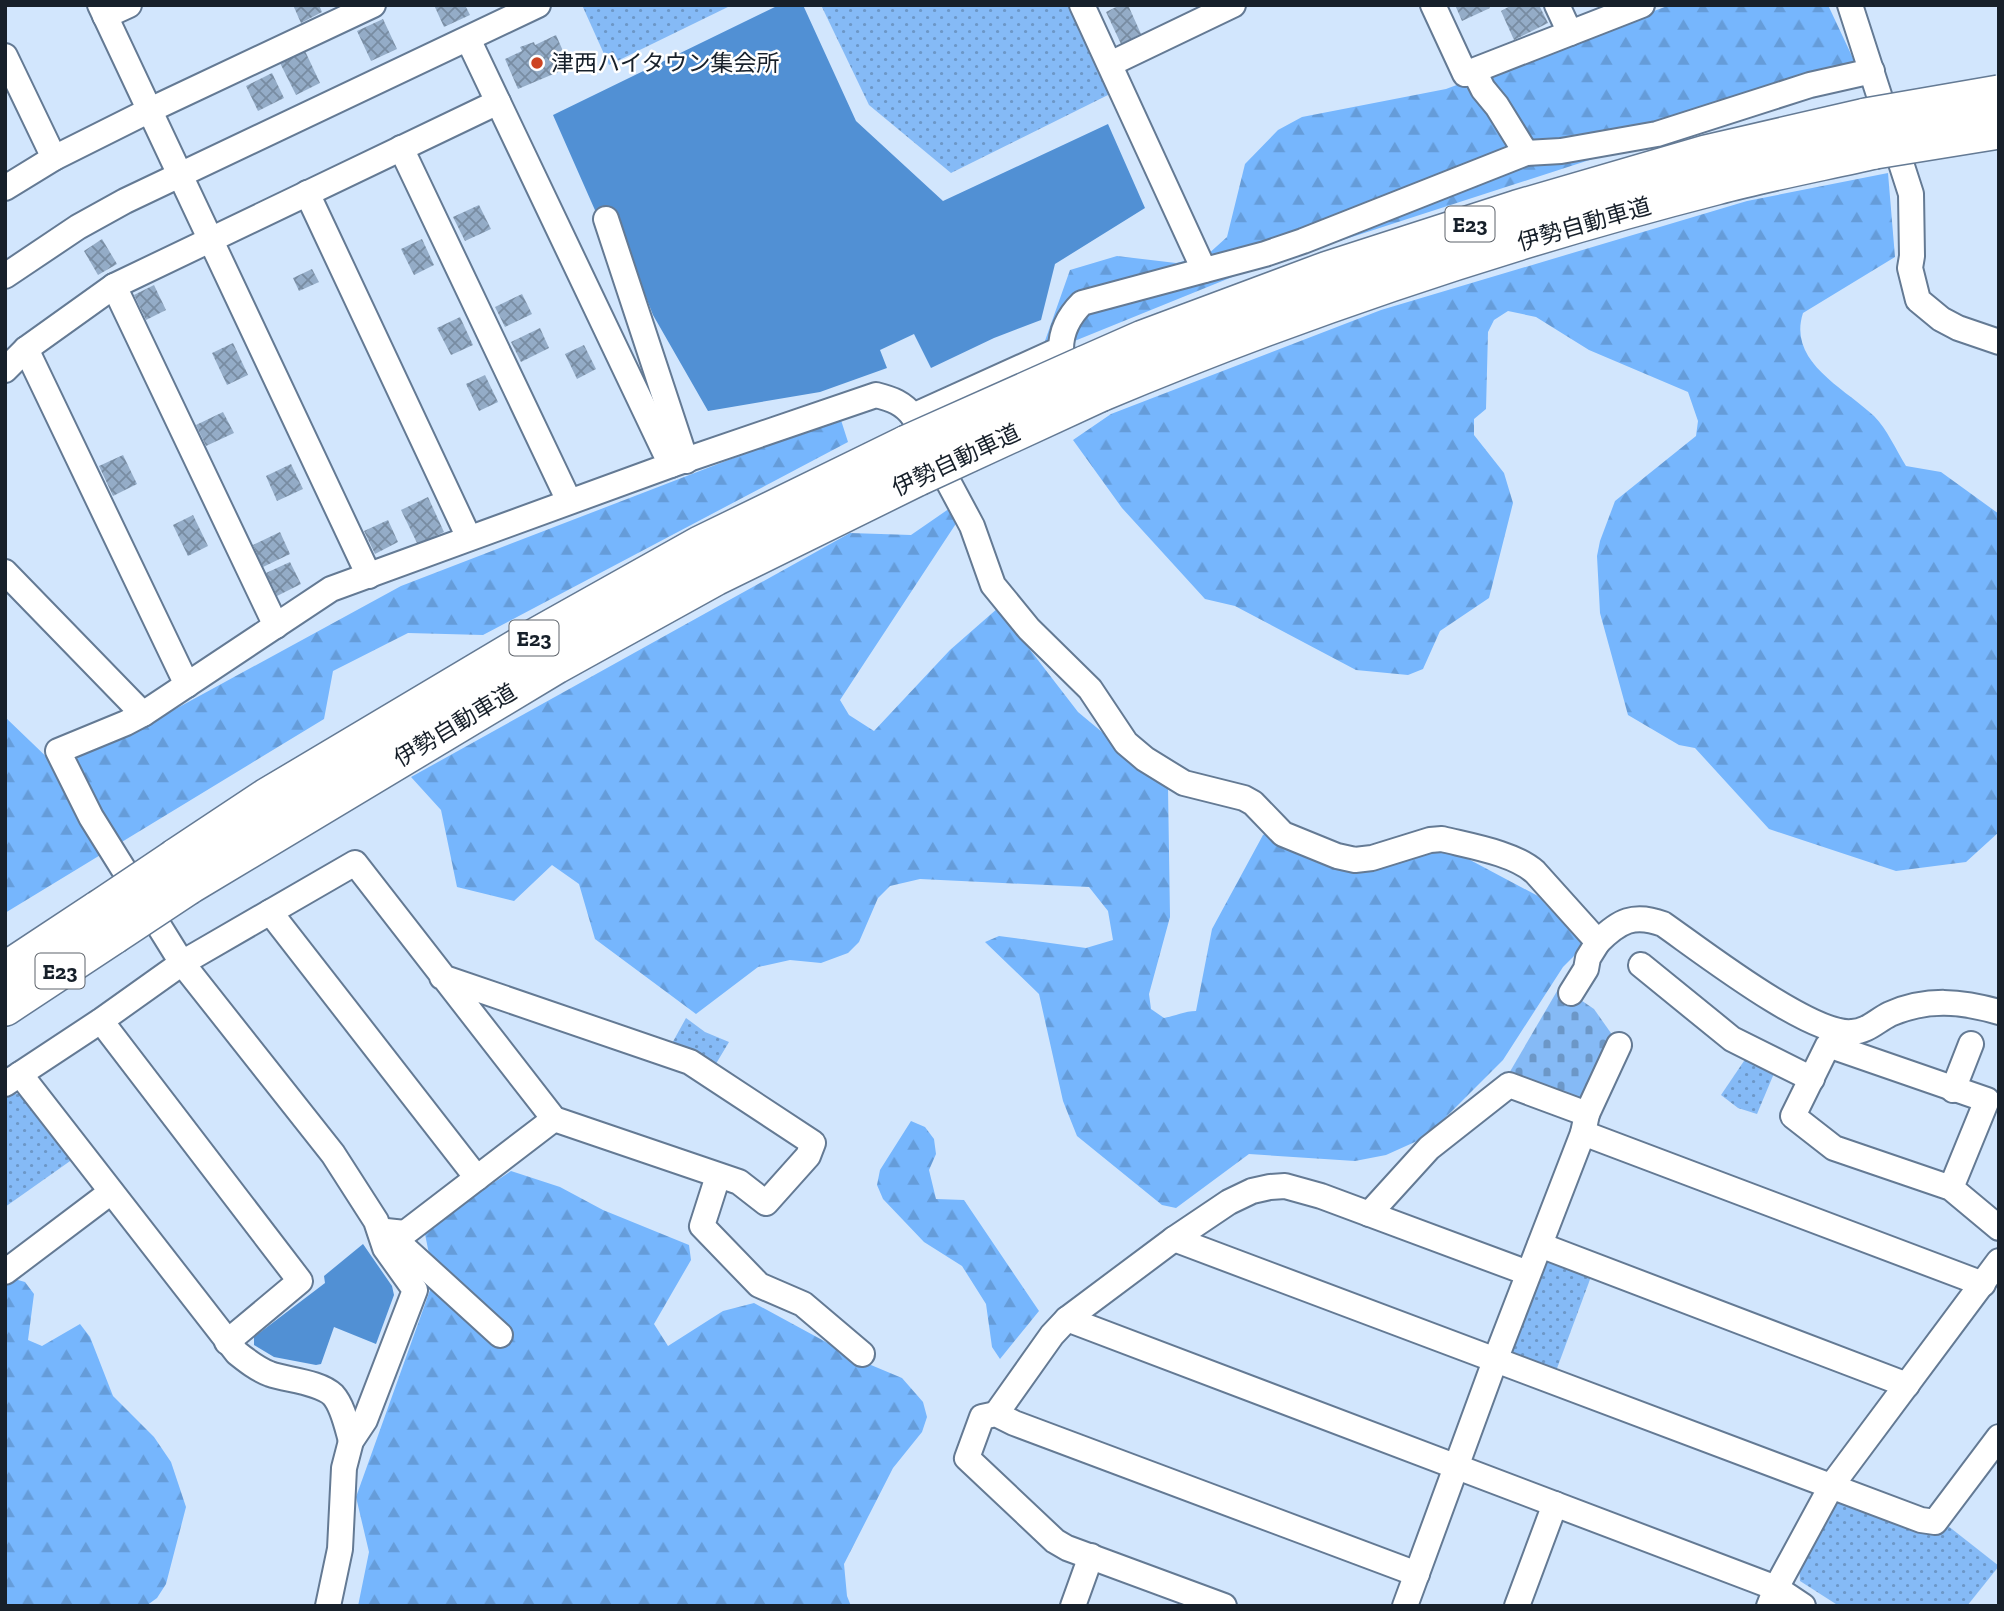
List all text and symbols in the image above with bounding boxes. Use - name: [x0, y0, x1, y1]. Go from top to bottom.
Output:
- place label: 津西ハイタウン集会所: [551, 49, 780, 77]
- marker: 津西ハイタウン集会所: [529, 55, 545, 71]
- street label: 伊勢自動車道: [1514, 192, 1654, 256]
- road number: E23: [1446, 206, 1494, 242]
- street label: 伊勢自動車道: [888, 418, 1024, 502]
- road number: E23: [510, 620, 558, 656]
- street label: 伊勢自動車道: [389, 677, 521, 773]
- road number: E23: [36, 954, 84, 988]

